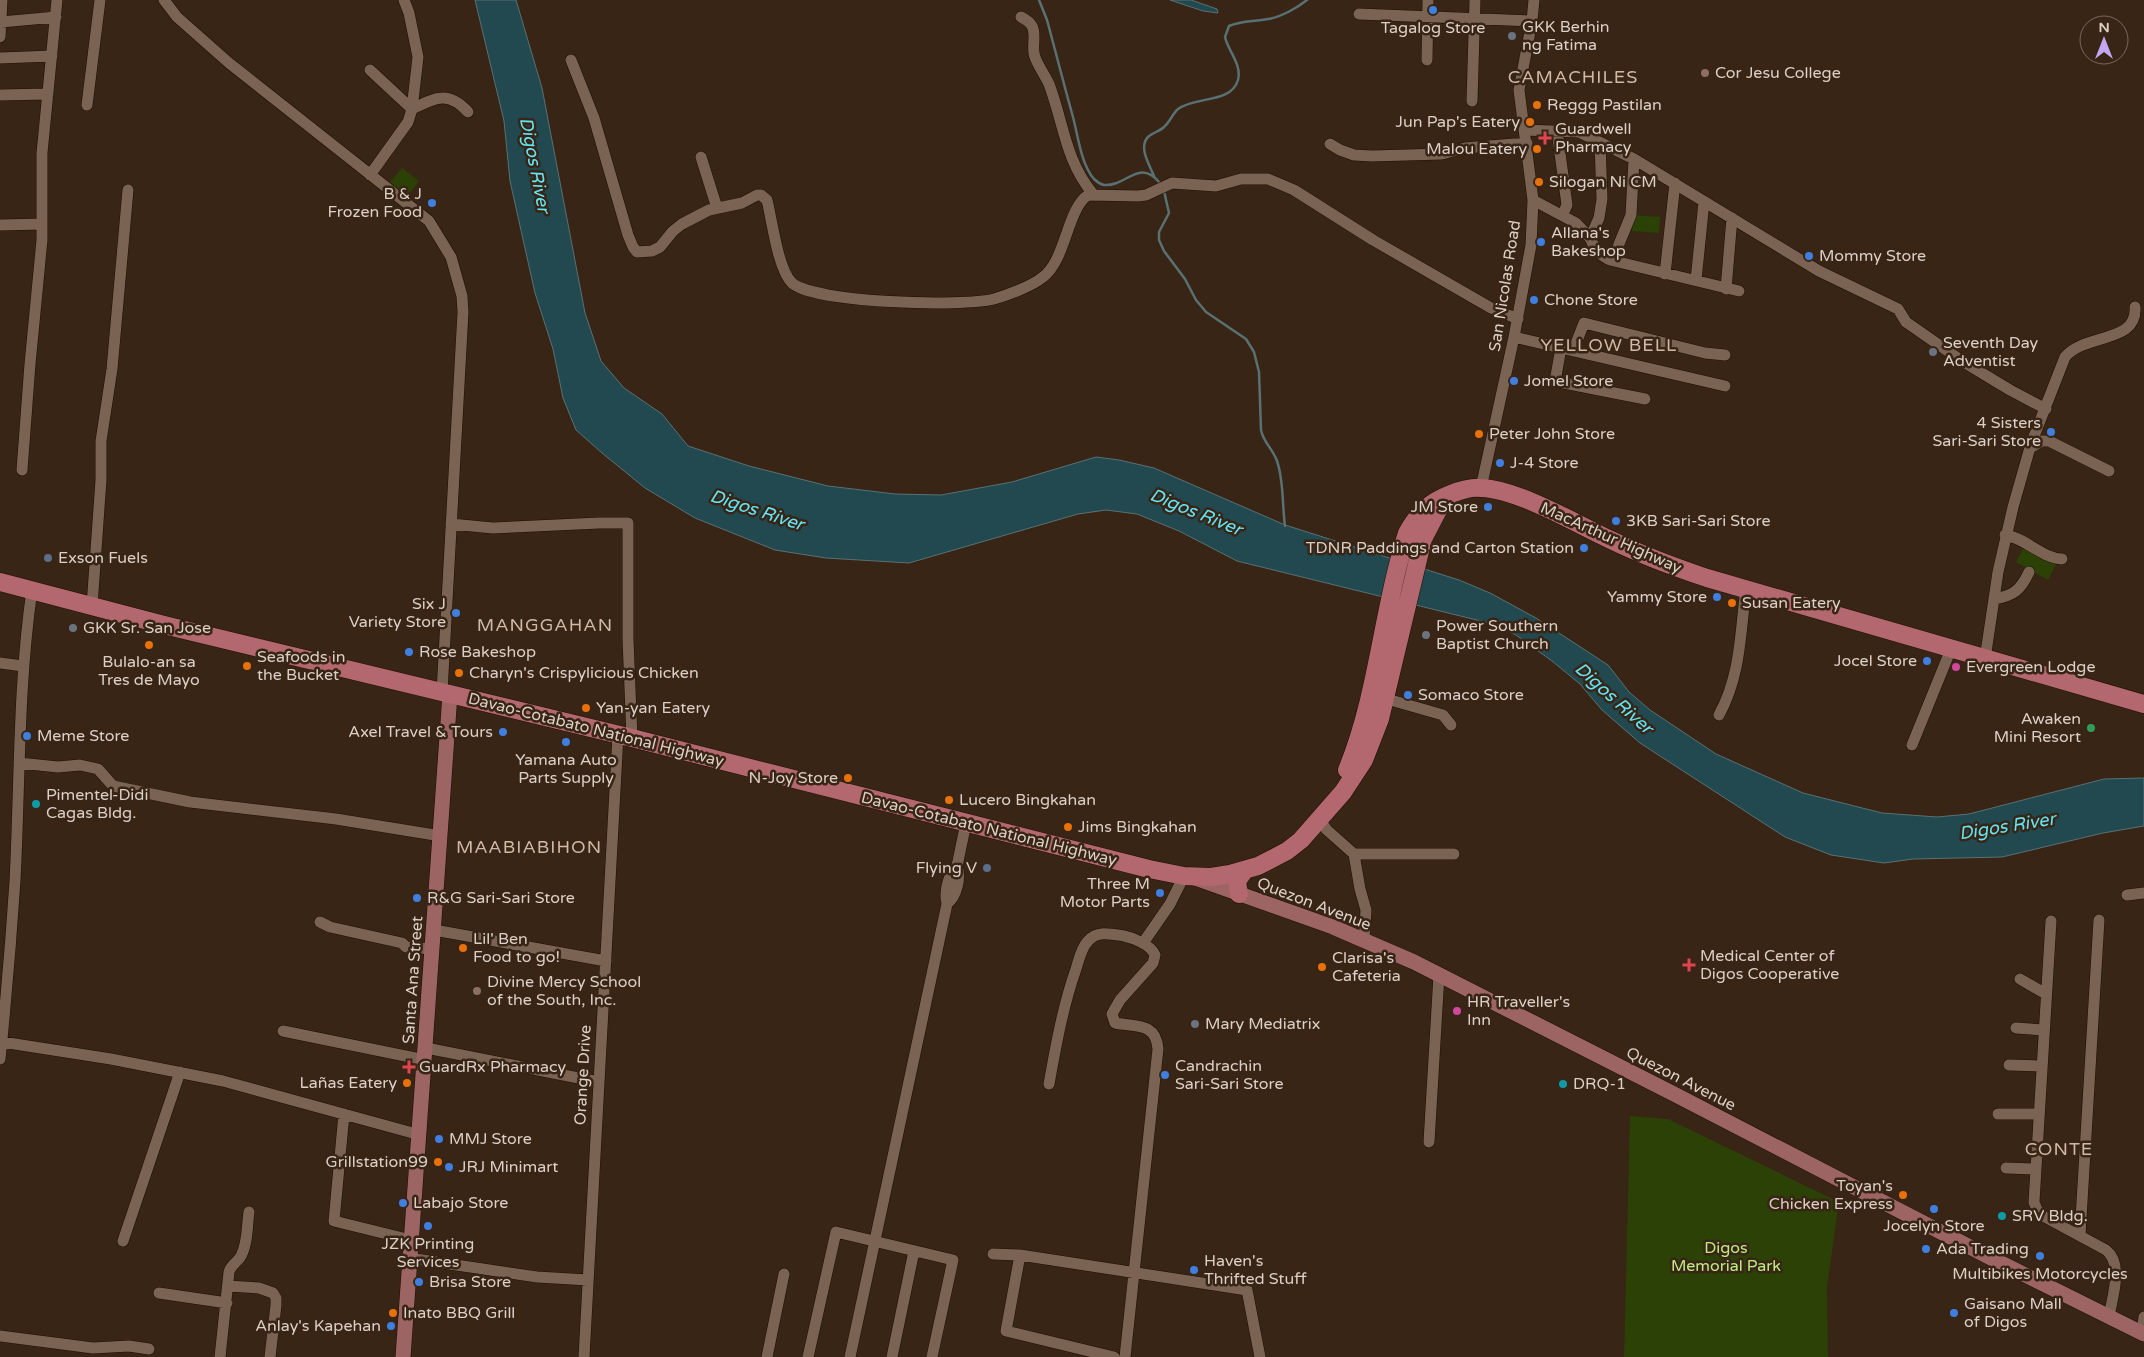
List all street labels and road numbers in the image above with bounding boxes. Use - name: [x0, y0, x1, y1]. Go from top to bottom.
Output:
- street label: San Nicolas Road: [1485, 219, 1525, 353]
- street label: MacArthur Highway: [1537, 498, 1685, 578]
- street label: Davao-Cotabato National Highway: [466, 689, 726, 772]
- street label: Davao-Cotabato National Highway: [859, 788, 1119, 871]
- street label: Quezon Avenue: [1254, 873, 1374, 935]
- street label: Santa Ana Street: [399, 915, 427, 1045]
- street label: Orange Drive: [570, 1024, 596, 1126]
- street label: Quezon Avenue: [1623, 1043, 1739, 1115]

